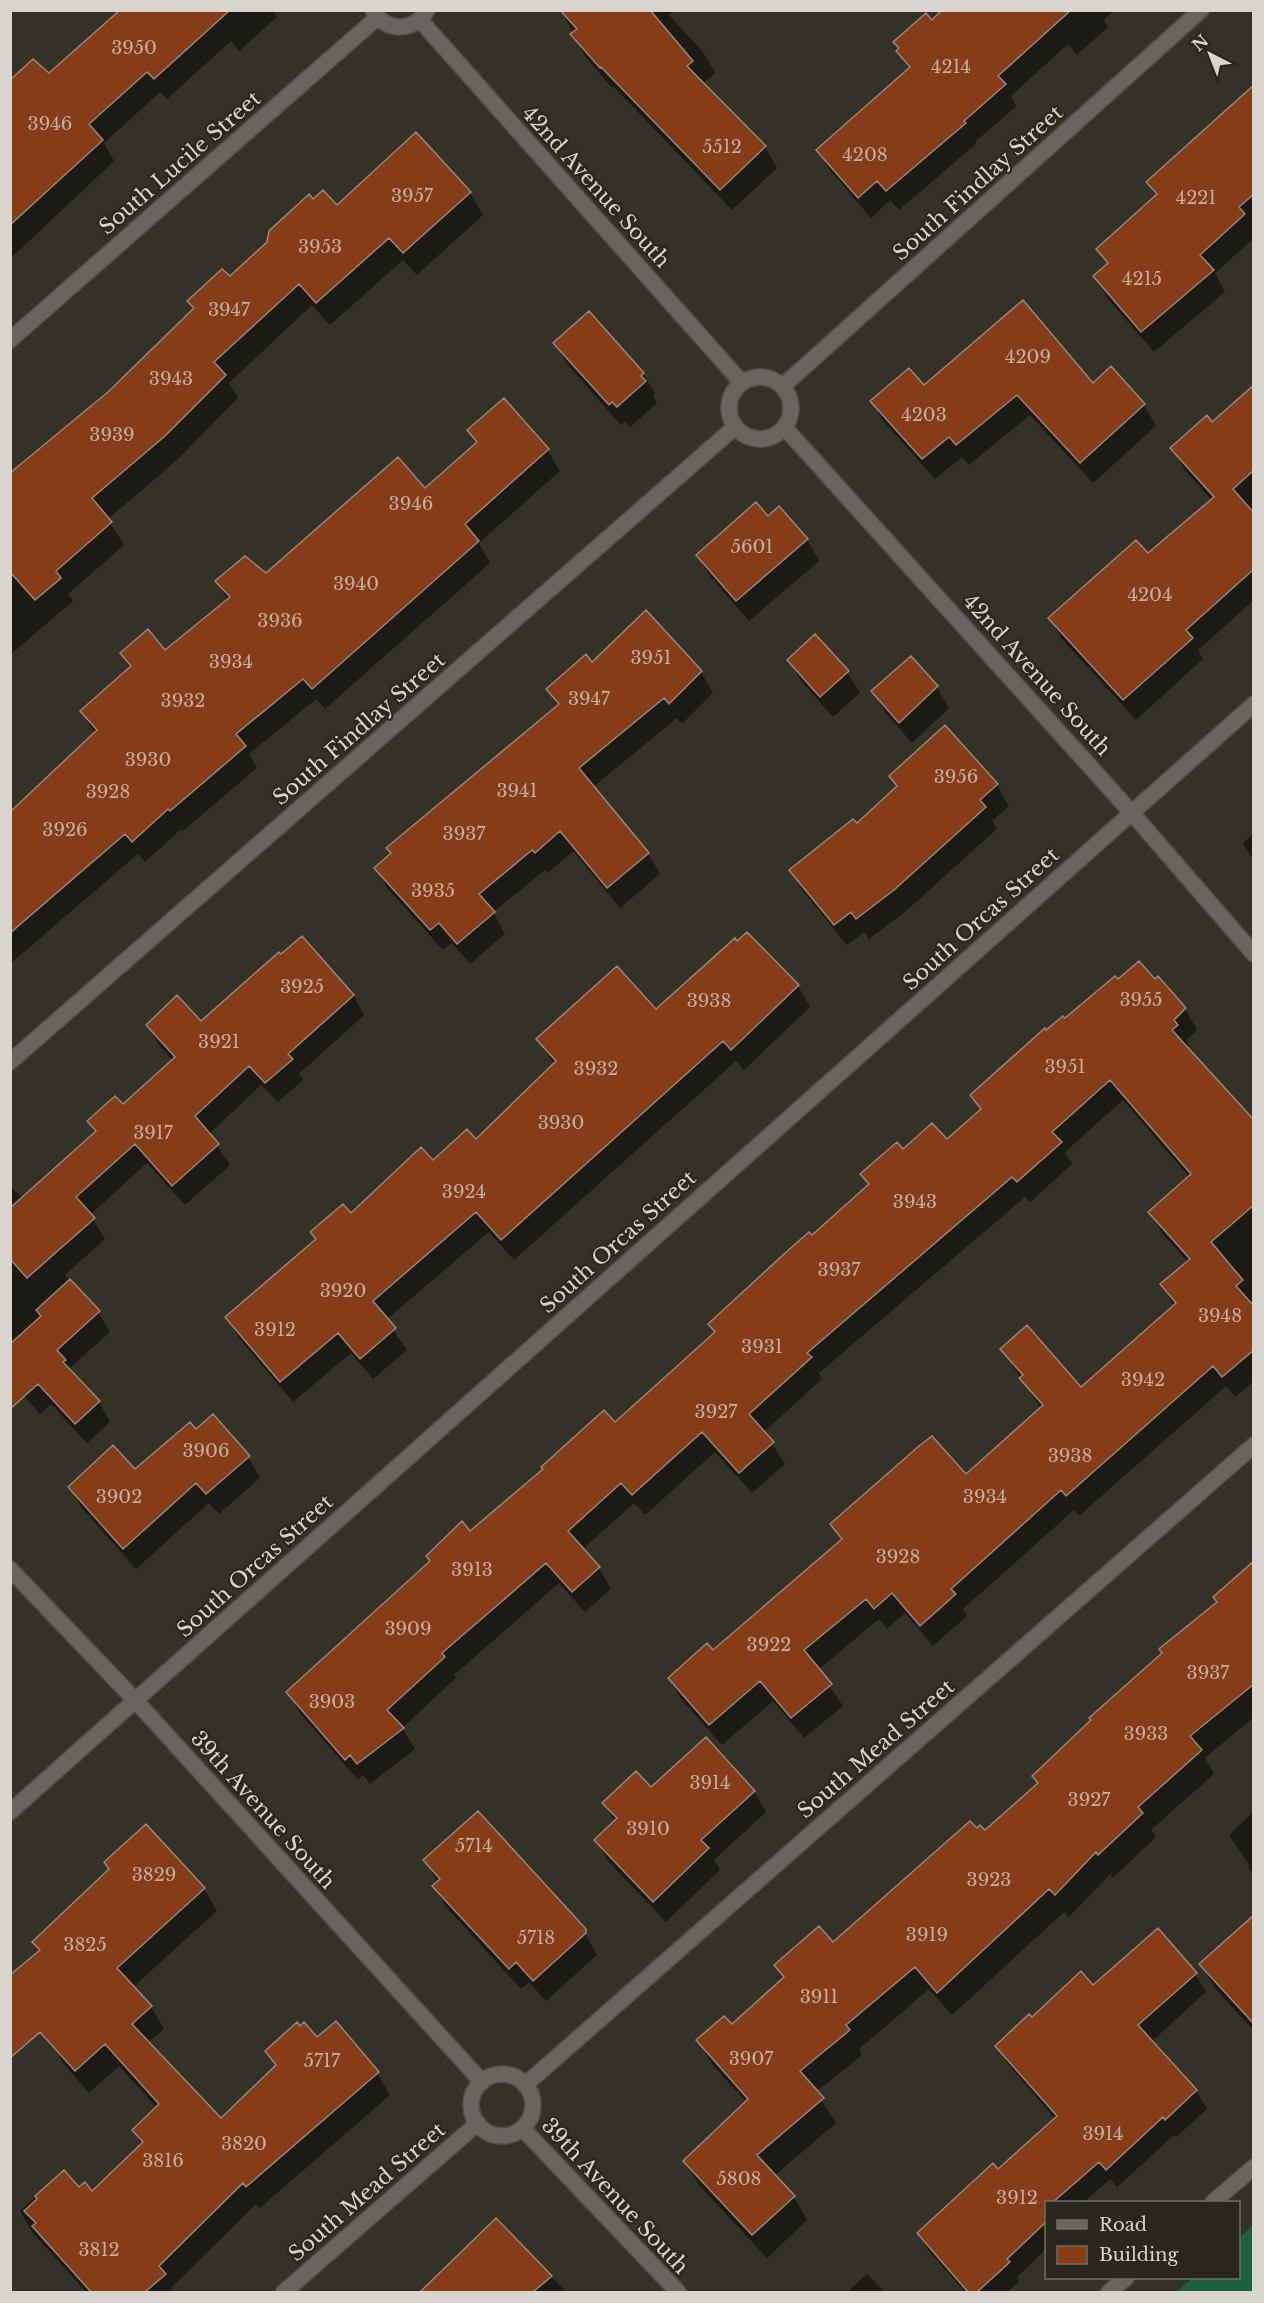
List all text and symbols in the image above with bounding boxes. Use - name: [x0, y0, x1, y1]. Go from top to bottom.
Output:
- north arrow: [1180, 24, 1240, 84]
- text: N: [1188, 30, 1212, 55]
- house number: 3950: [111, 37, 157, 59]
- house number: 4214: [931, 56, 971, 78]
- street label: South Lucile Street: [94, 86, 266, 240]
- street label: South Findlay Street: [888, 100, 1068, 266]
- street label: 42nd Avenue South: [516, 101, 676, 273]
- house number: 3946: [28, 113, 72, 135]
- house number: 5512: [702, 136, 742, 158]
- house number: 4208: [842, 144, 888, 166]
- house number: 3957: [391, 185, 434, 207]
- house number: 4221: [1176, 187, 1216, 209]
- house number: 3953: [298, 236, 342, 258]
- house number: 4215: [1122, 268, 1162, 290]
- house number: 3947: [208, 299, 251, 321]
- house number: 4209: [1005, 346, 1051, 368]
- house number: 3943: [149, 368, 193, 390]
- house number: 4203: [901, 404, 947, 426]
- house number: 3939: [89, 424, 135, 446]
- house number: 3946: [389, 493, 433, 515]
- house number: 5601: [731, 536, 773, 558]
- house number: 3940: [333, 573, 379, 595]
- house number: 4204: [1128, 584, 1173, 606]
- street label: 42nd Avenue South: [957, 589, 1117, 761]
- house number: 3936: [257, 610, 303, 632]
- street label: South Findlay Street: [268, 647, 450, 811]
- house number: 3951: [631, 647, 671, 669]
- house number: 3934: [209, 651, 253, 673]
- house number: 3947: [568, 688, 611, 710]
- house number: 3932: [161, 690, 205, 712]
- house number: 3930: [125, 749, 171, 771]
- house number: 3956: [934, 766, 978, 788]
- house number: 3941: [496, 780, 538, 802]
- house number: 3928: [86, 781, 130, 803]
- house number: 3926: [42, 819, 88, 841]
- house number: 3937: [443, 823, 486, 845]
- street label: South Orcas Street: [898, 842, 1064, 996]
- house number: 3935: [411, 880, 455, 902]
- house number: 3925: [280, 976, 324, 998]
- house number: 3955: [1119, 989, 1163, 1011]
- house number: 3938: [687, 990, 731, 1012]
- house number: 3921: [198, 1031, 240, 1053]
- house number: 3951: [1045, 1056, 1085, 1078]
- house number: 3932: [574, 1058, 618, 1080]
- house number: 3930: [538, 1112, 584, 1134]
- house number: 3917: [133, 1122, 174, 1144]
- street label: South Orcas Street: [535, 1165, 701, 1319]
- house number: 3924: [442, 1181, 486, 1203]
- house number: 3943: [893, 1191, 937, 1213]
- house number: 3937: [818, 1259, 861, 1281]
- house number: 3920: [320, 1280, 366, 1302]
- house number: 3948: [1198, 1305, 1242, 1327]
- house number: 3912: [254, 1319, 296, 1341]
- house number: 3931: [741, 1336, 783, 1358]
- house number: 3942: [1121, 1369, 1165, 1391]
- house number: 3927: [695, 1401, 738, 1423]
- house number: 3906: [182, 1440, 230, 1462]
- house number: 3938: [1048, 1445, 1092, 1467]
- house number: 3902: [96, 1486, 142, 1508]
- house number: 3934: [963, 1486, 1007, 1508]
- street label: South Orcas Street: [172, 1489, 338, 1643]
- house number: 3928: [876, 1546, 920, 1568]
- house number: 3913: [451, 1559, 493, 1581]
- house number: 3909: [384, 1618, 432, 1640]
- house number: 3922: [747, 1634, 791, 1656]
- house number: 3937: [1187, 1662, 1230, 1684]
- street label: South Mead Street: [792, 1674, 960, 1824]
- house number: 3903: [309, 1691, 355, 1713]
- house number: 3933: [1124, 1723, 1168, 1745]
- street label: 39th Avenue South: [185, 1726, 341, 1894]
- house number: 3914: [689, 1772, 731, 1794]
- house number: 3927: [1068, 1789, 1111, 1811]
- house number: 3910: [626, 1818, 670, 1840]
- house number: 5714: [455, 1835, 493, 1857]
- house number: 3829: [132, 1864, 176, 1886]
- house number: 3923: [967, 1869, 1011, 1891]
- house number: 3919: [906, 1924, 948, 1946]
- house number: 5718: [517, 1927, 555, 1949]
- house number: 3825: [63, 1934, 107, 1956]
- house number: 3911: [800, 1986, 838, 2008]
- house number: 3907: [729, 2048, 774, 2070]
- house number: 5717: [304, 2050, 341, 2072]
- street label: 39th Avenue South: [536, 2113, 694, 2279]
- street label: South Mead Street: [283, 2117, 451, 2267]
- house number: 3914: [1082, 2123, 1124, 2145]
- house number: 3820: [221, 2133, 267, 2155]
- house number: 3816: [142, 2150, 184, 2172]
- house number: 5808: [717, 2168, 761, 2190]
- house number: 3912: [996, 2187, 1038, 2209]
- legend: [1045, 2201, 1240, 2279]
- text: Road: [1099, 2214, 1147, 2236]
- house number: 3812: [78, 2239, 120, 2261]
- text: Building: [1099, 2244, 1178, 2266]

